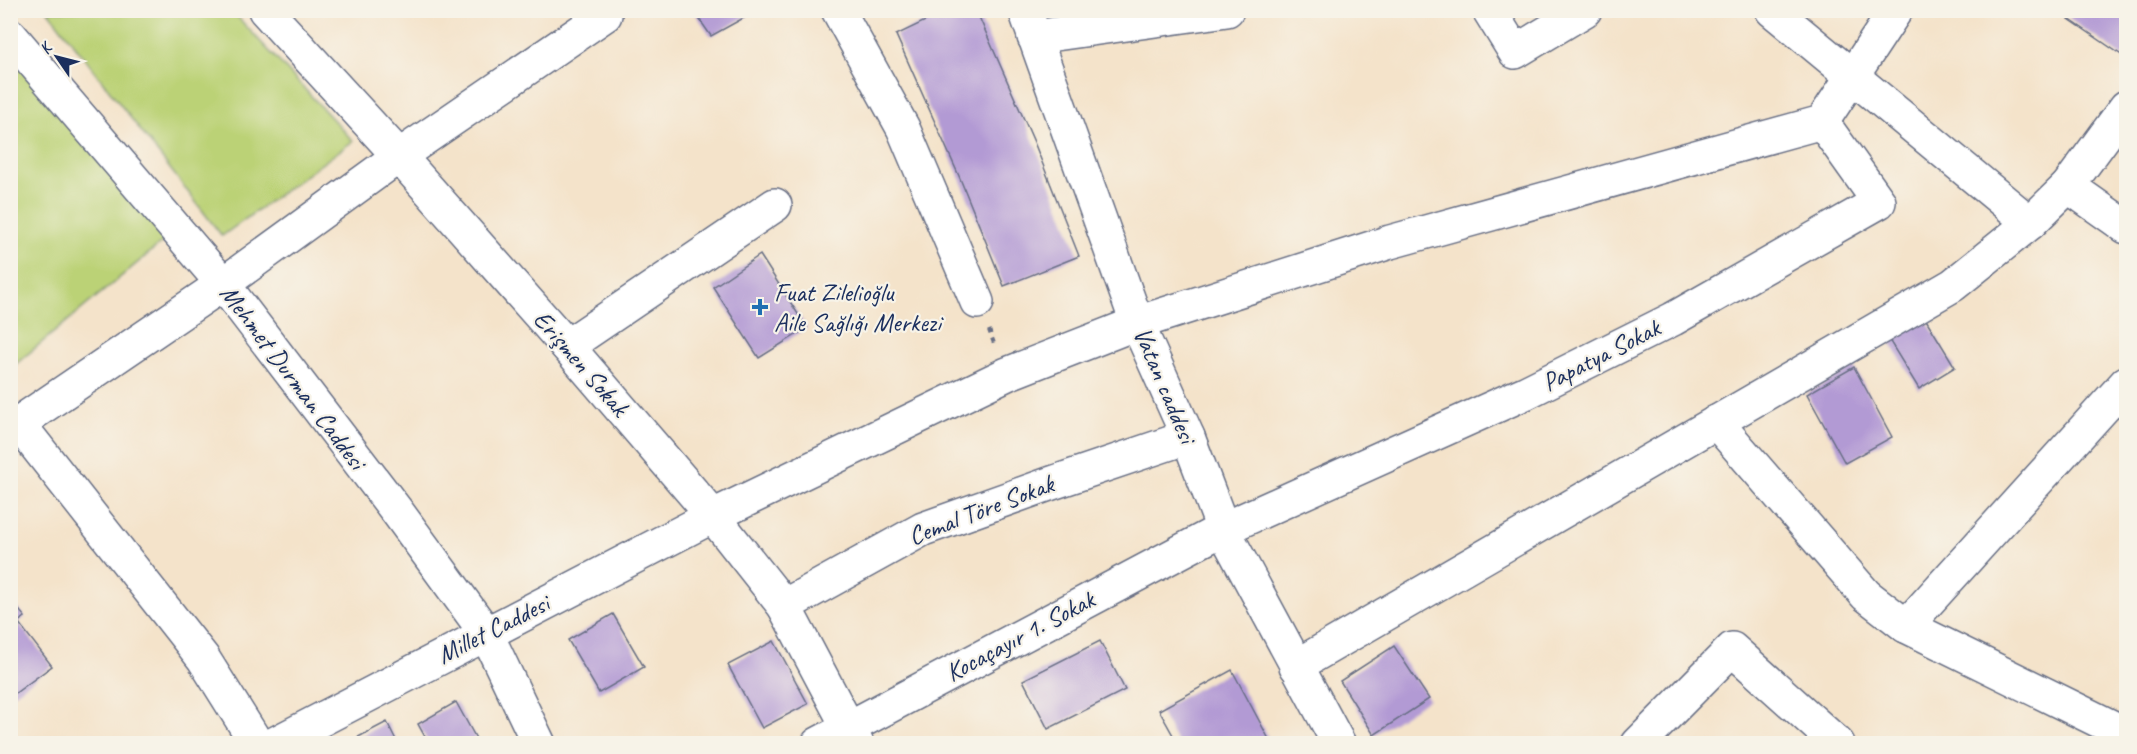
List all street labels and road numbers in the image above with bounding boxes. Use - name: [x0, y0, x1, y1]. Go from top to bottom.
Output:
- street label: Mehmet Durman Caddesi: [213, 278, 375, 479]
- street label: Erişmen Sokak: [526, 303, 638, 425]
- street label: Papatya Sokak: [1536, 311, 1667, 399]
- street label: Vatan caddesi: [1126, 322, 1205, 451]
- street label: Cemal Töre Sokak: [904, 466, 1061, 553]
- street label: Kocaçayır 1. Sokak: [940, 582, 1101, 689]
- street label: Millet Caddesi: [431, 585, 557, 671]

